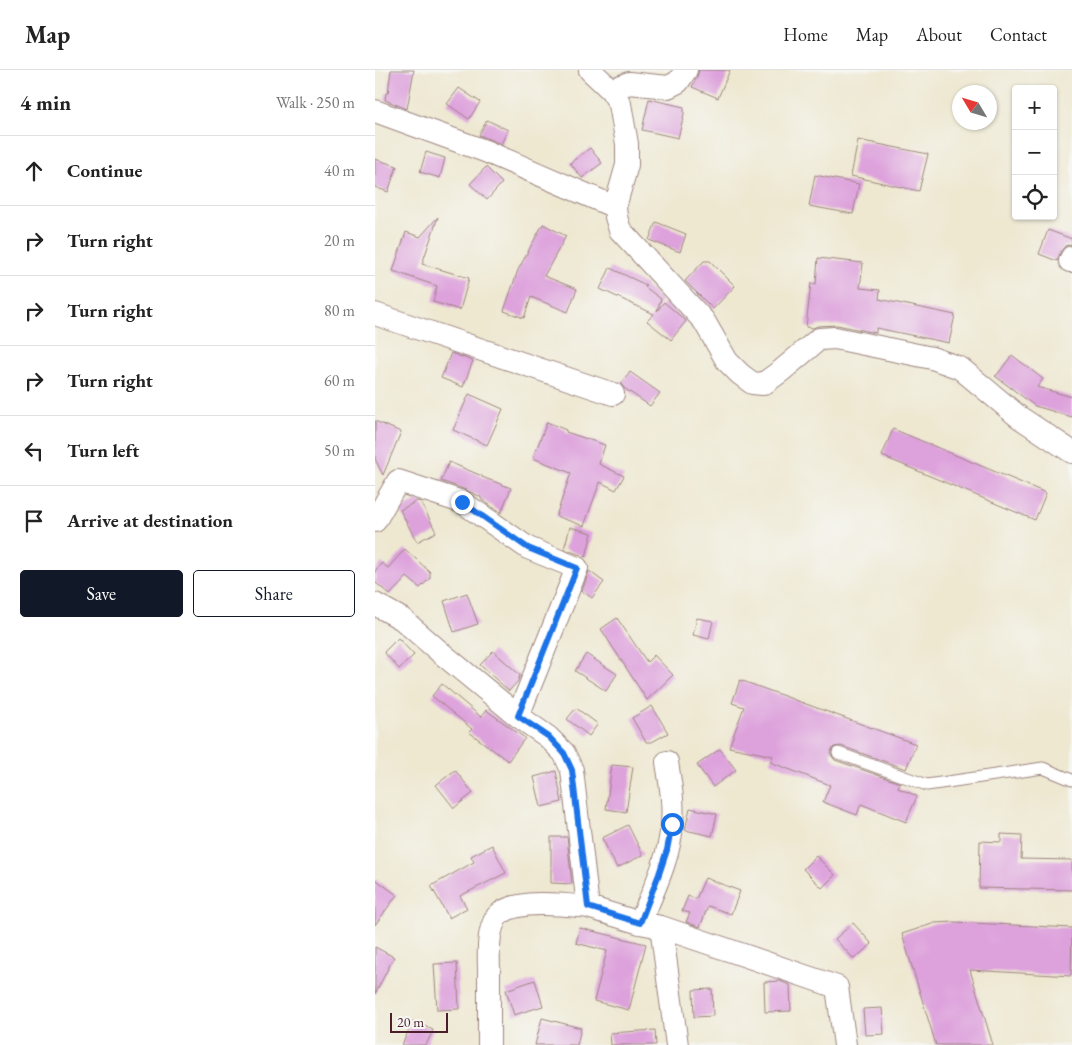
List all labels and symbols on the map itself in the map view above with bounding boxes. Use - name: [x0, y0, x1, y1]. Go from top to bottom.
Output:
- north arrow: [952, 85, 997, 130]
- route end: [451, 491, 474, 514]
- route start: [661, 813, 684, 836]
- scale bar: [390, 1010, 447, 1033]

